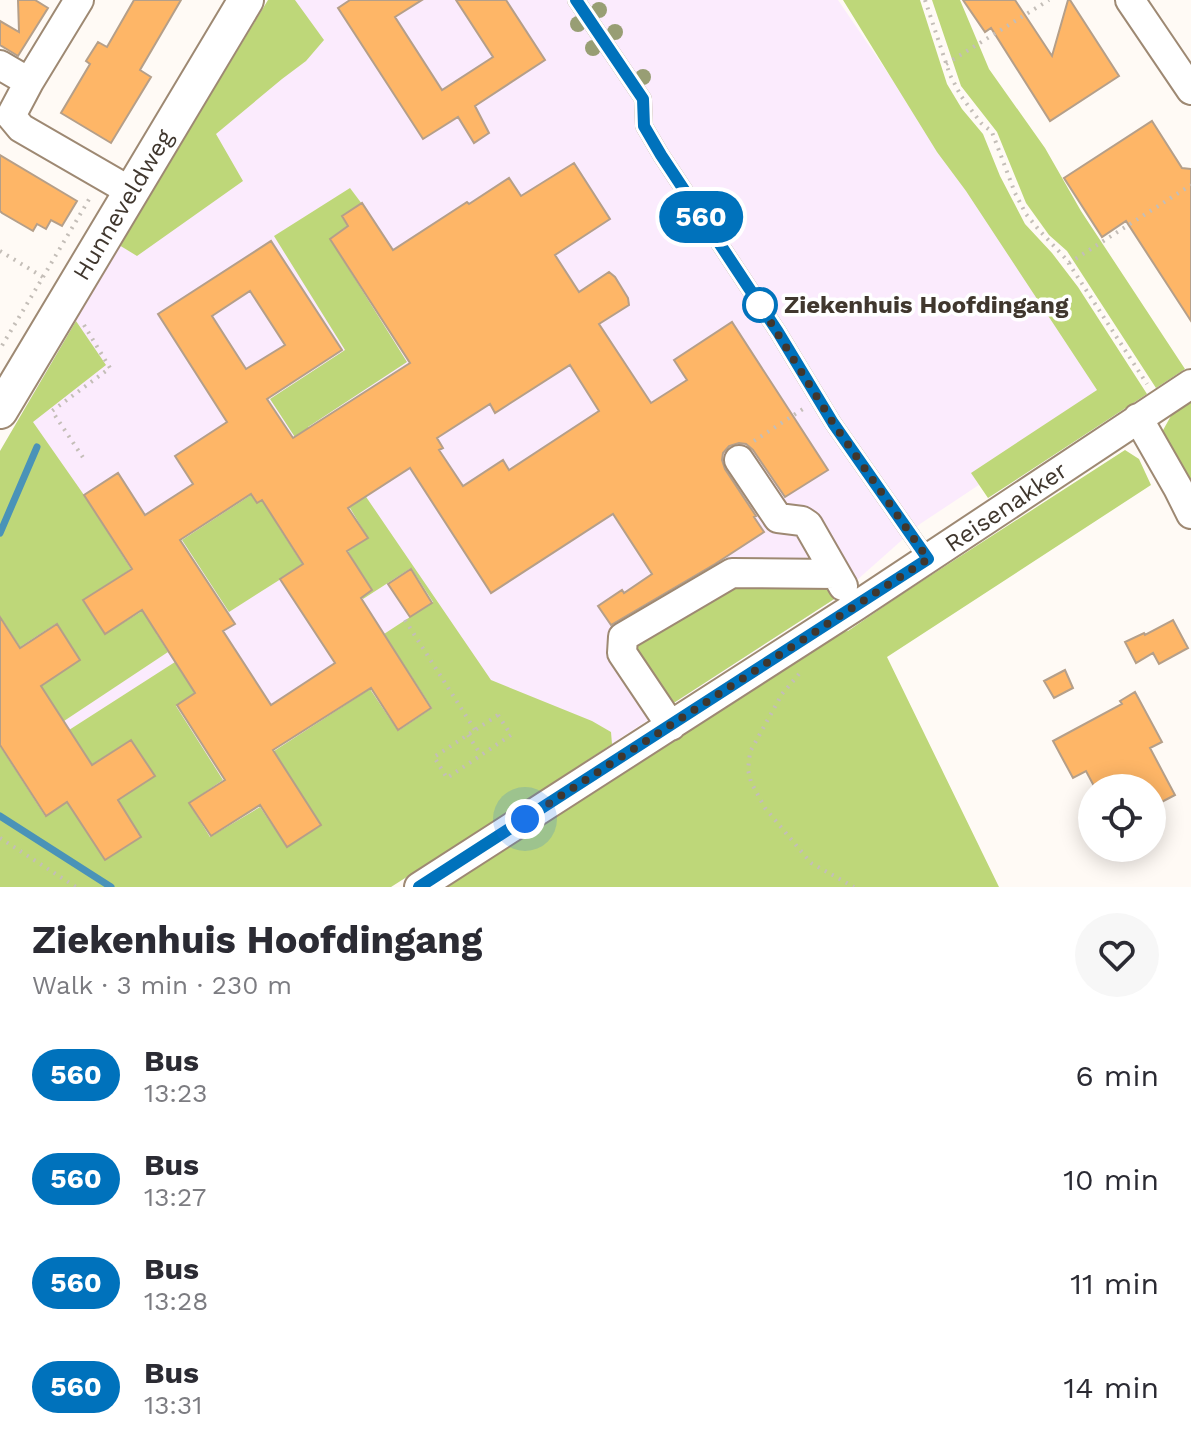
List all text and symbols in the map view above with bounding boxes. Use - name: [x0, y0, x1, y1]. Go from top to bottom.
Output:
- street label: Hunneveldweg: [67, 125, 179, 285]
- line badge: 560: [655, 191, 747, 243]
- text: 560: [675, 200, 727, 233]
- marker: Ziekenhuis Hoofdingang: [743, 288, 777, 322]
- place label: Ziekenhuis Hoofdingang: [784, 291, 1069, 319]
- street label: Reisenakker: [940, 456, 1073, 558]
- map controls: [1078, 774, 1166, 862]
- button: locate: [1078, 774, 1166, 862]
- your location: [505, 799, 545, 839]
- button: heart: [1075, 913, 1159, 997]
- text: Ziekenhuis Hoofdingang: [32, 918, 482, 962]
- text: Walk · 3 min · 230 m: [32, 970, 292, 1000]
- text: Bus: [144, 1043, 199, 1078]
- text: 560: [50, 1058, 102, 1091]
- text: 6 min: [1075, 1058, 1159, 1093]
- text: 13:23: [144, 1078, 207, 1108]
- text: Bus: [144, 1147, 199, 1182]
- text: 560: [50, 1162, 102, 1195]
- text: 10 min: [1063, 1162, 1159, 1197]
- text: 13:27: [144, 1182, 206, 1212]
- text: Bus: [144, 1251, 199, 1286]
- text: 560: [50, 1266, 102, 1299]
- text: 11 min: [1070, 1266, 1159, 1301]
- text: 13:28: [144, 1286, 208, 1316]
- text: Bus: [144, 1355, 199, 1390]
- text: 560: [50, 1370, 102, 1403]
- text: 14 min: [1064, 1370, 1159, 1405]
- text: 13:31: [144, 1390, 202, 1420]

